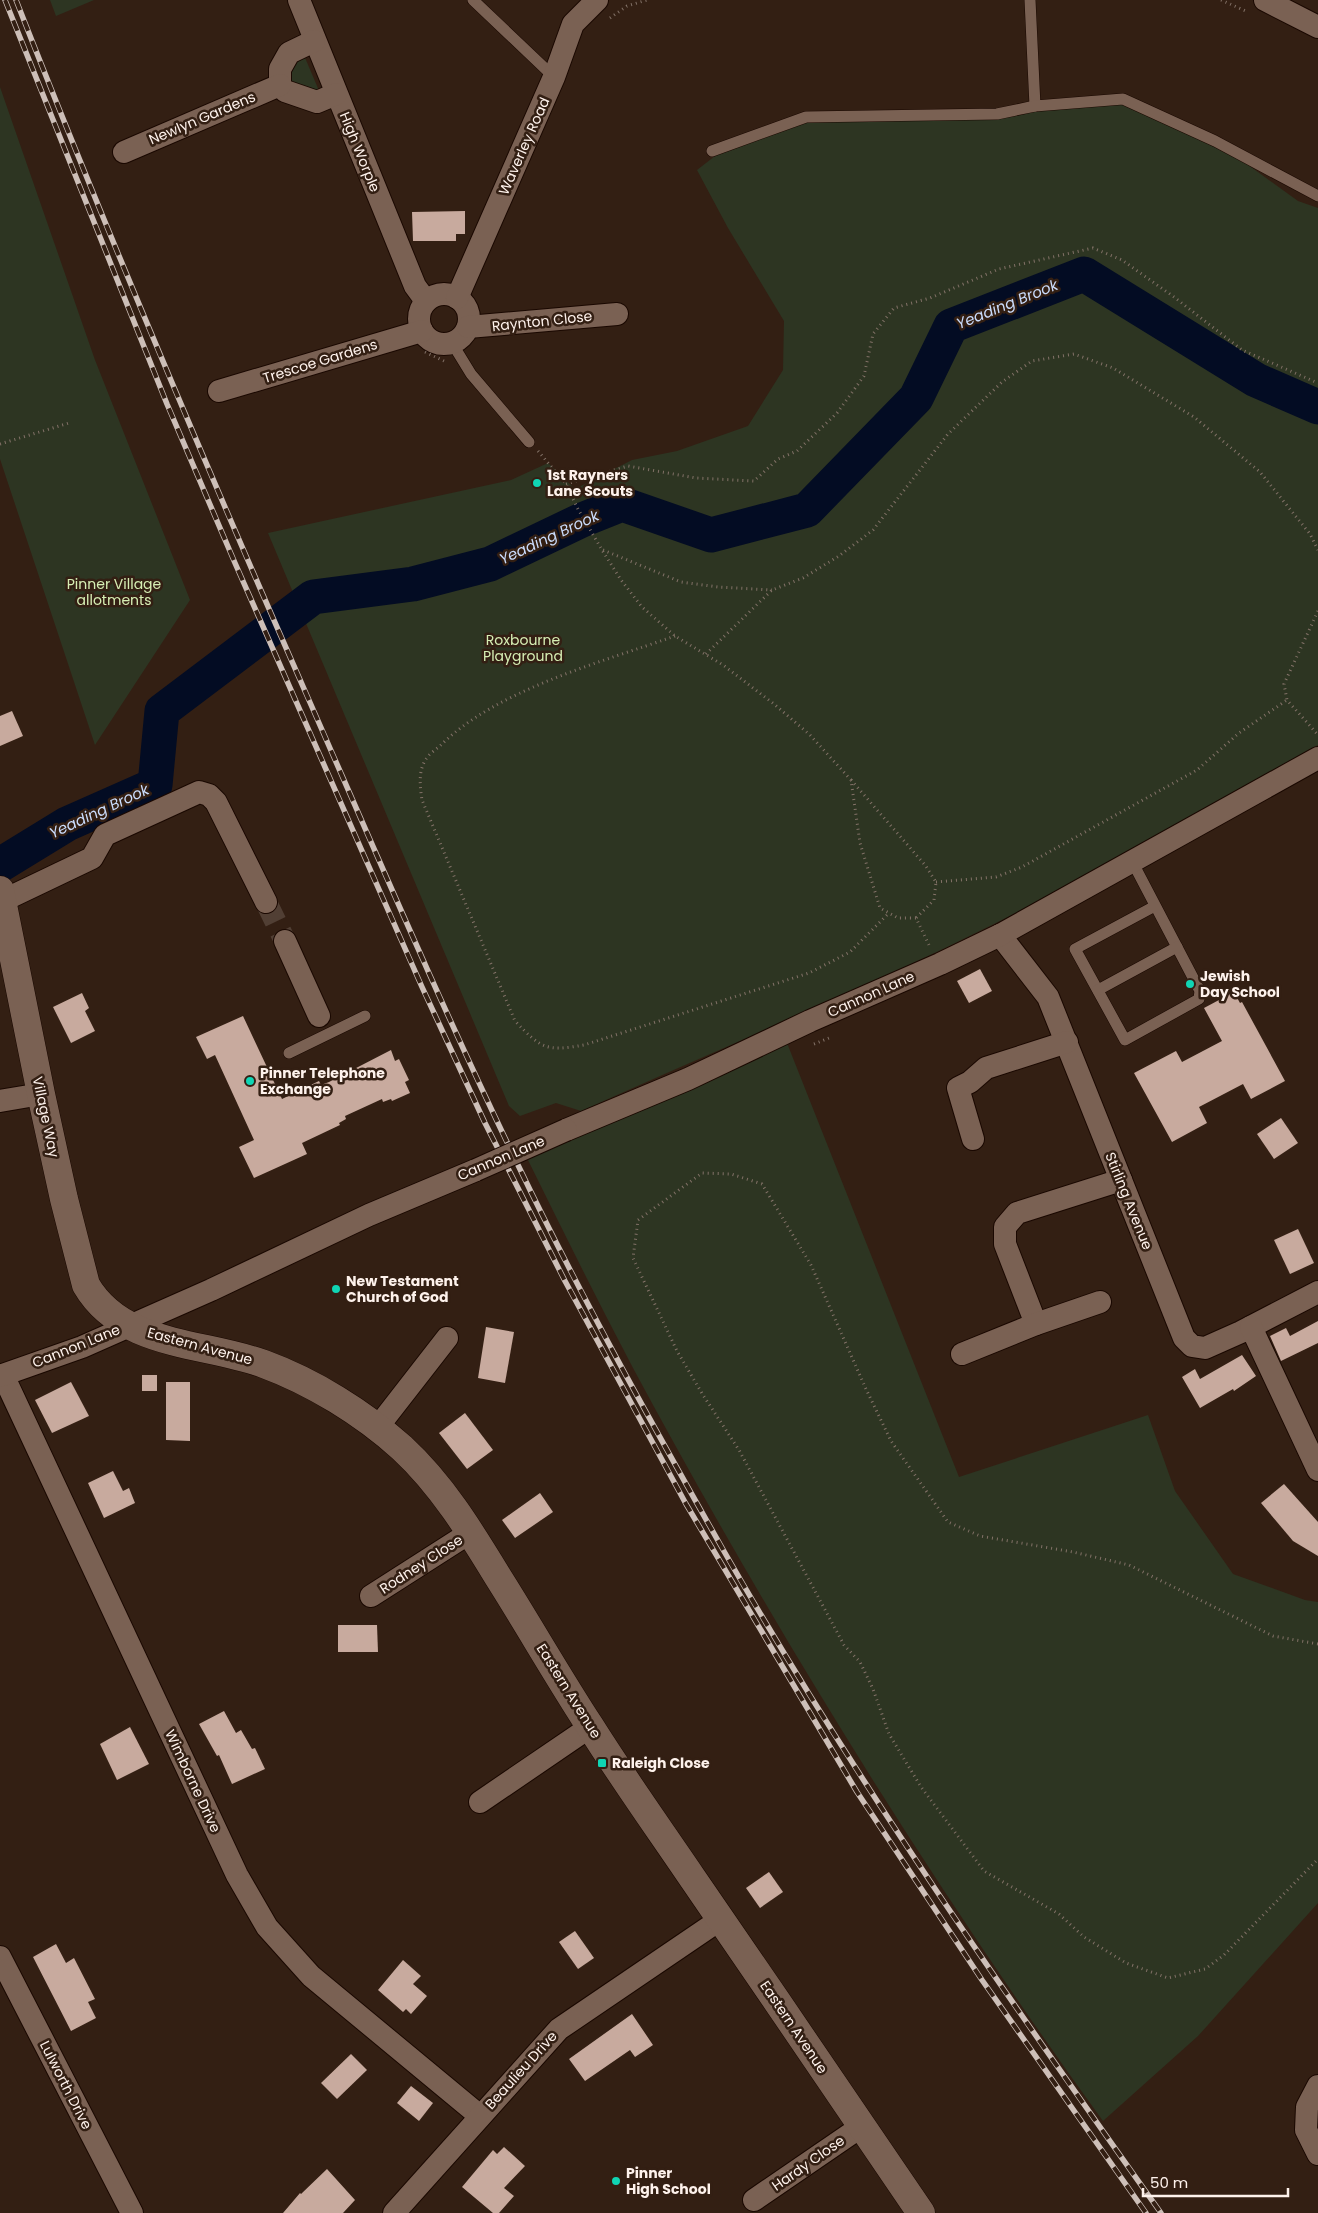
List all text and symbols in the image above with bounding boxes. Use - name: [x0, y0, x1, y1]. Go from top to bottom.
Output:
- street label: Newlyn Gardens: [146, 87, 258, 149]
- street label: Waverley Road: [494, 94, 554, 198]
- street label: High Worple: [335, 109, 385, 195]
- water label: Yeading Brook: [953, 274, 1062, 334]
- street label: Raynton Close: [491, 306, 593, 336]
- street label: Trescoe Gardens: [260, 334, 380, 388]
- place label: 1st Rayners Lane Scouts: [547, 465, 633, 501]
- marker: 1st Rayners Lane Scouts: [531, 477, 543, 489]
- water label: Yeading Brook: [496, 504, 604, 569]
- park label: Pinner Village allotments: [67, 574, 162, 610]
- park label: Roxbourne Playground: [483, 630, 563, 666]
- water label: Yeading Brook: [46, 778, 154, 843]
- street label: Cannon Lane: [824, 966, 918, 1022]
- place label: Jewish Day School: [1200, 966, 1280, 1002]
- marker: Jewish Day School: [1184, 978, 1196, 990]
- place label: Pinner Telephone Exchange: [260, 1063, 385, 1099]
- street label: Village Way: [28, 1075, 64, 1159]
- marker: Pinner Telephone Exchange: [244, 1075, 256, 1087]
- street label: Cannon Lane: [454, 1131, 548, 1185]
- street label: Stirling Avenue: [1100, 1149, 1158, 1253]
- place label: New Testament Church of God: [346, 1271, 459, 1307]
- marker: New Testament Church of God: [330, 1283, 342, 1295]
- street label: Cannon Lane: [29, 1319, 123, 1373]
- street label: Eastern Avenue: [145, 1322, 255, 1370]
- street label: Rodney Close: [376, 1529, 467, 1598]
- street label: Eastern Avenue: [532, 1640, 606, 1742]
- street label: Wimborne Drive: [160, 1726, 226, 1836]
- place label: Raleigh Close: [612, 1753, 710, 1773]
- marker: Raleigh Close: [596, 1757, 608, 1769]
- street label: Eastern Avenue: [755, 1977, 833, 2078]
- street label: Beaulieu Drive: [480, 2026, 562, 2114]
- street label: Lulworth Drive: [35, 2037, 97, 2133]
- street label: Hardy Close: [768, 2130, 849, 2195]
- place label: Pinner High School: [626, 2163, 711, 2199]
- scale bar: [1143, 2166, 1288, 2198]
- text: 50 m: [1150, 2172, 1188, 2193]
- marker: Pinner High School: [610, 2175, 622, 2187]

